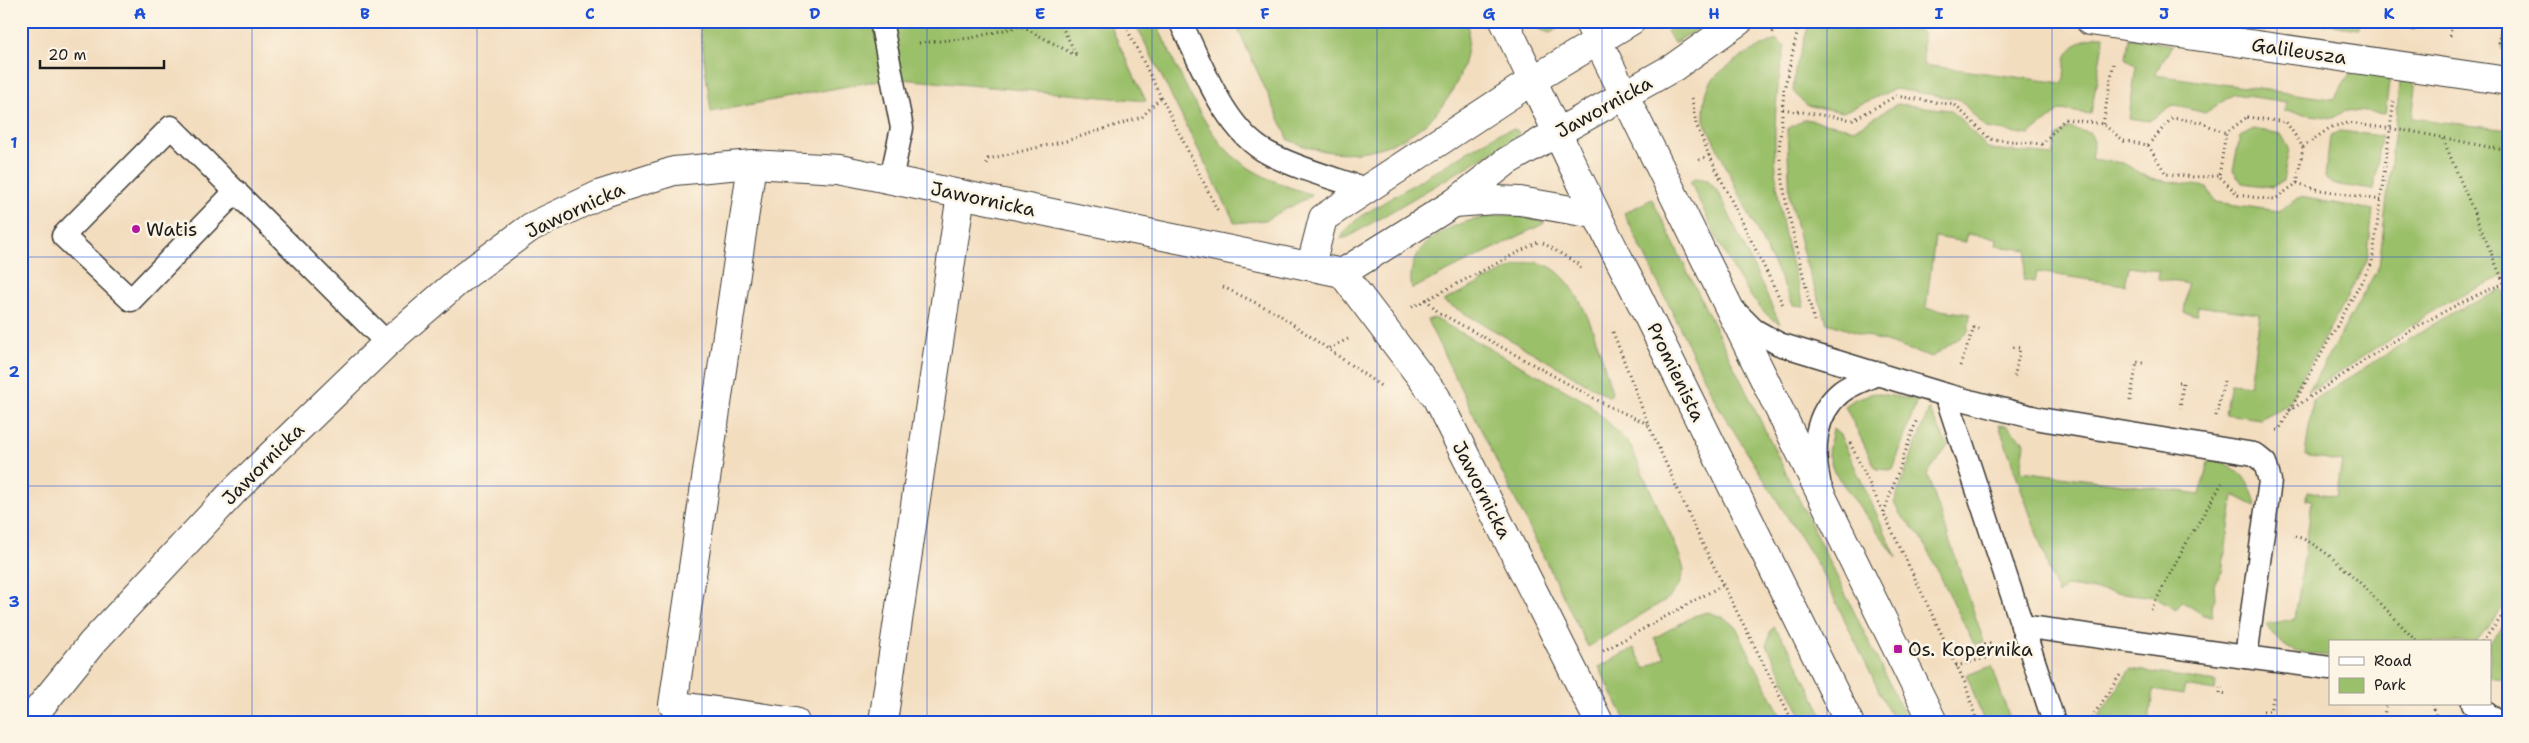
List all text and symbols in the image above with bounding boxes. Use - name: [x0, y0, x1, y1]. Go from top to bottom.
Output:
- text: A: [134, 3, 146, 24]
- text: B: [360, 3, 370, 24]
- text: C: [585, 3, 595, 24]
- text: D: [809, 3, 821, 24]
- text: E: [1035, 3, 1045, 24]
- text: F: [1260, 3, 1270, 24]
- text: G: [1483, 3, 1496, 24]
- text: H: [1708, 3, 1720, 24]
- text: I: [1935, 3, 1944, 24]
- text: J: [2159, 3, 2169, 24]
- text: K: [2384, 3, 2395, 24]
- street label: Galileusza: [2250, 32, 2348, 70]
- scale bar: [40, 38, 164, 70]
- text: 20 m: [48, 45, 87, 65]
- street label: Jawornicka: [1551, 70, 1657, 144]
- text: 1: [10, 132, 18, 153]
- street label: Jawornicka: [521, 176, 629, 244]
- street label: Jawornicka: [928, 176, 1038, 222]
- place label: Watis: [146, 217, 197, 242]
- marker: Watis: [130, 223, 142, 235]
- street label: Promienista: [1641, 318, 1711, 426]
- text: 2: [8, 361, 20, 382]
- street label: Jawornicka: [217, 417, 310, 510]
- street label: Jawornicka: [1447, 437, 1517, 543]
- text: 3: [8, 591, 20, 612]
- place label: Os. Kopernika: [1908, 637, 2033, 662]
- legend: [2329, 640, 2492, 706]
- marker: Os. Kopernika: [1892, 643, 1904, 655]
- text: Road: [2374, 651, 2412, 671]
- text: Park: [2374, 675, 2406, 695]

